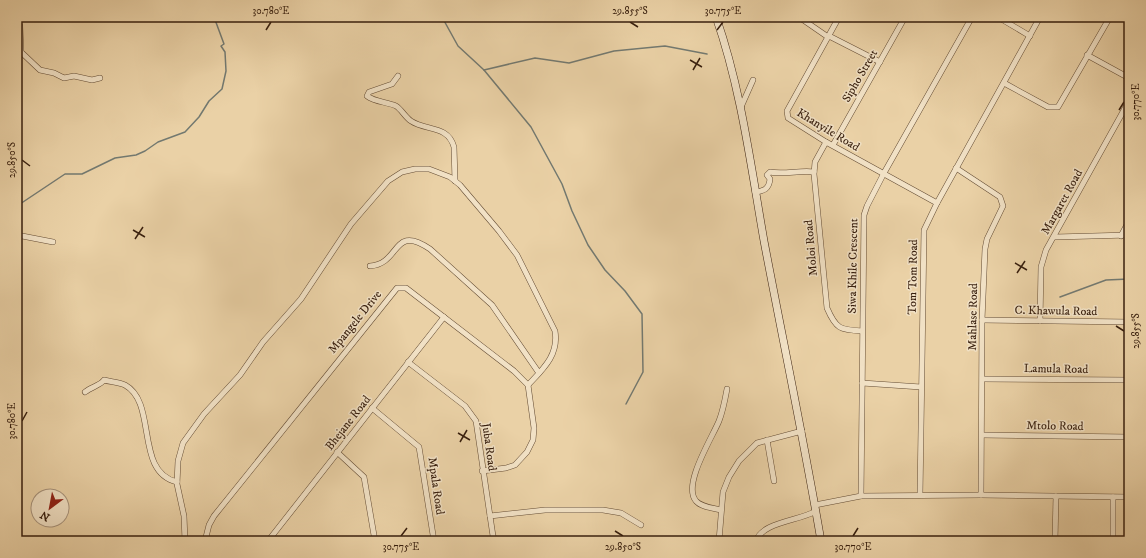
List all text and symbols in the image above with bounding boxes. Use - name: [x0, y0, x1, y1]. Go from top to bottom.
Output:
- text: 30.780°E: [253, 5, 289, 17]
- text: 29.855°S: [612, 5, 648, 17]
- text: 30.775°E: [705, 5, 741, 17]
- street label: Sipho Street: [839, 47, 881, 105]
- text: 30.770°E: [1130, 83, 1142, 121]
- street label: Khanyile Road: [794, 105, 862, 155]
- text: 29.850°S: [6, 142, 18, 178]
- street label: Margaret Road: [1038, 167, 1086, 237]
- street label: Siwa Khile Crescent: [845, 218, 861, 314]
- street label: Moloi Road: [801, 219, 821, 277]
- street label: Tom Tom Road: [905, 239, 921, 315]
- street label: Mahlase Road: [965, 283, 981, 351]
- street label: Mpangele Drive: [325, 287, 385, 357]
- street label: C. Khawula Road: [1014, 303, 1098, 319]
- text: 29.855°S: [1130, 313, 1142, 349]
- street label: Lamula Road: [1024, 361, 1088, 377]
- street label: Bhejane Road: [322, 393, 374, 453]
- text: 30.780°E: [6, 403, 18, 439]
- street label: Mtolo Road: [1026, 418, 1084, 434]
- street label: Juba Road: [478, 421, 500, 472]
- street label: Mpala Road: [425, 456, 447, 516]
- north arrow: [30, 488, 70, 528]
- text: N: [38, 507, 53, 524]
- text: 30.775°E: [383, 541, 419, 553]
- text: 29.850°S: [605, 541, 641, 553]
- text: 30.770°E: [834, 541, 872, 553]

